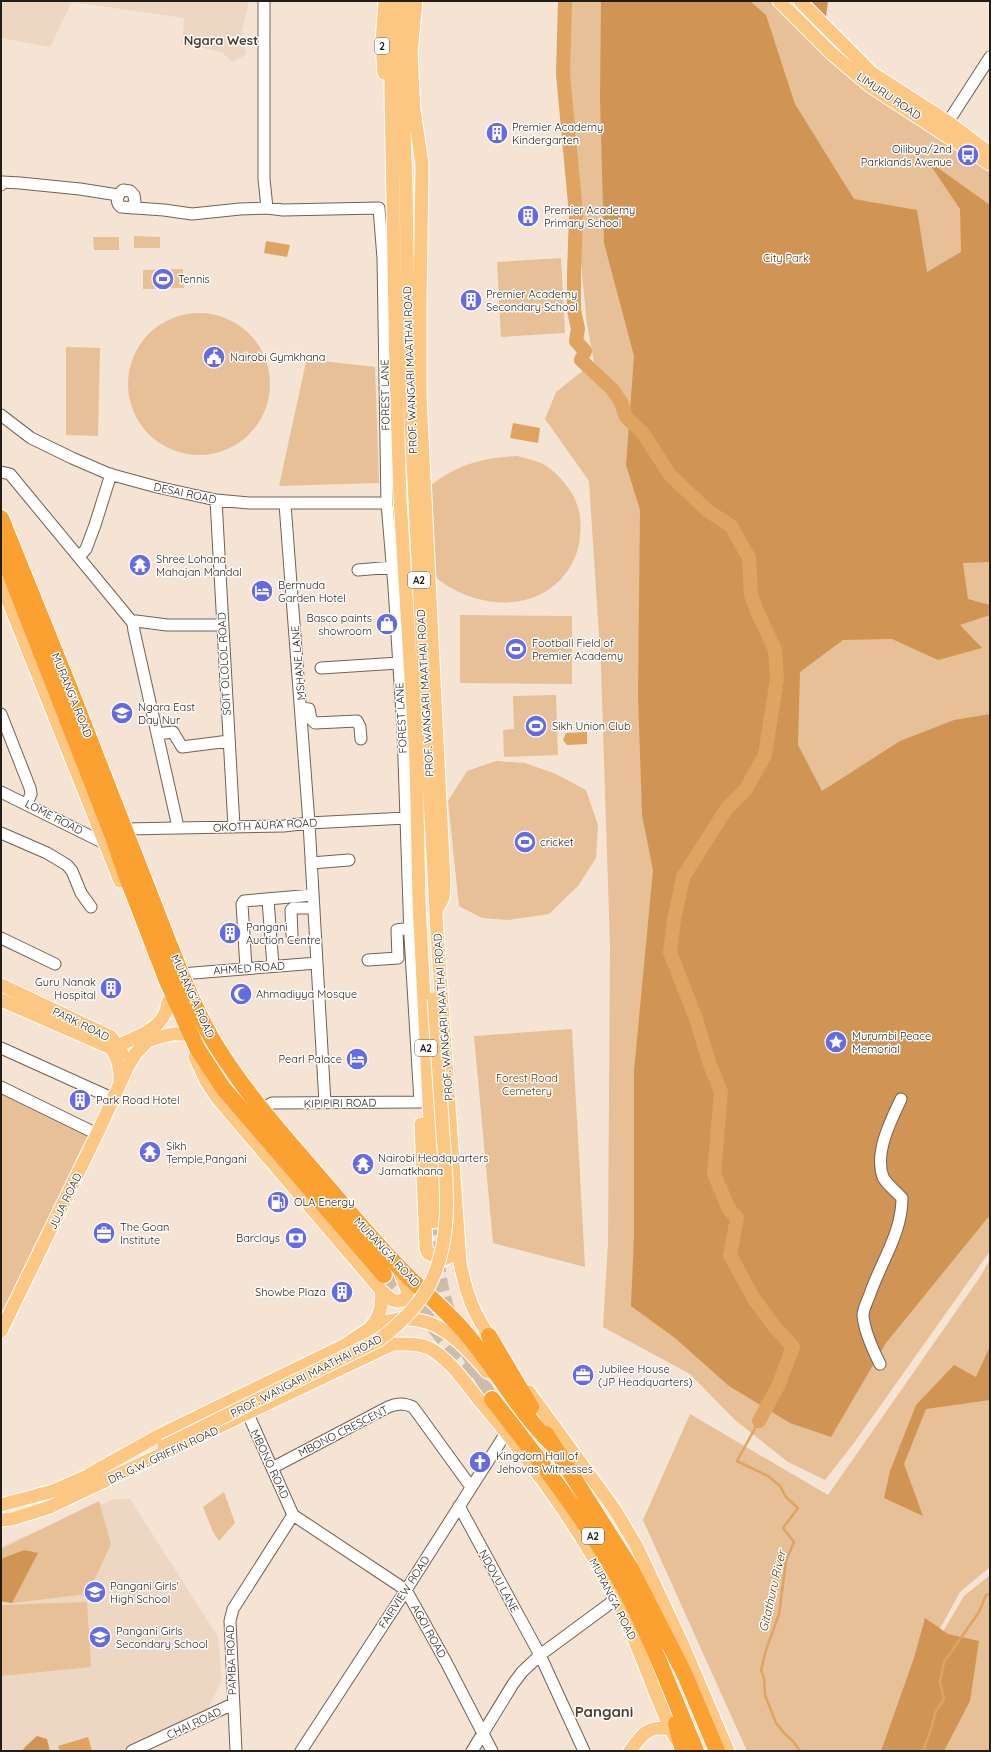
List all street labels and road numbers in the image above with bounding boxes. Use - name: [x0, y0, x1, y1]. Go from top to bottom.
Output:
- road number: 2: [375, 38, 389, 54]
- street label: LIMURU ROAD: [854, 69, 924, 123]
- street label: PROF. WANGARI MAATHAI ROAD: [400, 286, 420, 454]
- street label: FOREST LANE: [377, 359, 393, 431]
- street label: DESAI ROAD: [152, 480, 218, 507]
- road number: A2: [408, 572, 430, 588]
- street label: PROF. WANGARI MAATHAI ROAD: [414, 609, 436, 777]
- street label: SOIT OLOLOL ROAD: [214, 612, 234, 716]
- street label: MSHANE LANE: [288, 625, 308, 701]
- street label: MURANG'A ROAD: [49, 651, 95, 739]
- street label: FOREST LANE: [392, 682, 410, 754]
- street label: LOME ROAD: [23, 796, 85, 838]
- street label: OKOTH AURA ROAD: [213, 815, 318, 835]
- street label: PROF. WANGARI MAATHAI ROAD: [430, 933, 456, 1101]
- street label: MURANG'A ROAD: [168, 952, 218, 1040]
- street label: AHMED ROAD: [213, 959, 285, 977]
- street label: PARK ROAD: [50, 1004, 112, 1044]
- road number: A2: [415, 1040, 437, 1056]
- street label: KIPIPIRI ROAD: [304, 1095, 376, 1111]
- street label: JUJA ROAD: [45, 1170, 85, 1231]
- street label: MURANG'A ROAD: [351, 1214, 423, 1290]
- street label: PROF. WANGARI MAATHAI ROAD: [228, 1332, 384, 1420]
- street label: MBONO CRESCENT: [296, 1402, 391, 1460]
- street label: DR. G.W. GRIFFIN ROAD: [106, 1423, 220, 1487]
- street label: MBONO ROAD: [248, 1427, 292, 1501]
- road number: A2: [582, 1528, 604, 1544]
- street label: NDOVU LANE: [476, 1547, 522, 1615]
- street label: FAIRVIEW ROAD: [375, 1553, 433, 1631]
- street label: MURANG'A ROAD: [586, 1556, 640, 1642]
- street label: AGOI ROAD: [408, 1602, 450, 1661]
- street label: PAMBA ROAD: [223, 1625, 239, 1695]
- street label: CHAI ROAD: [164, 1704, 224, 1742]

